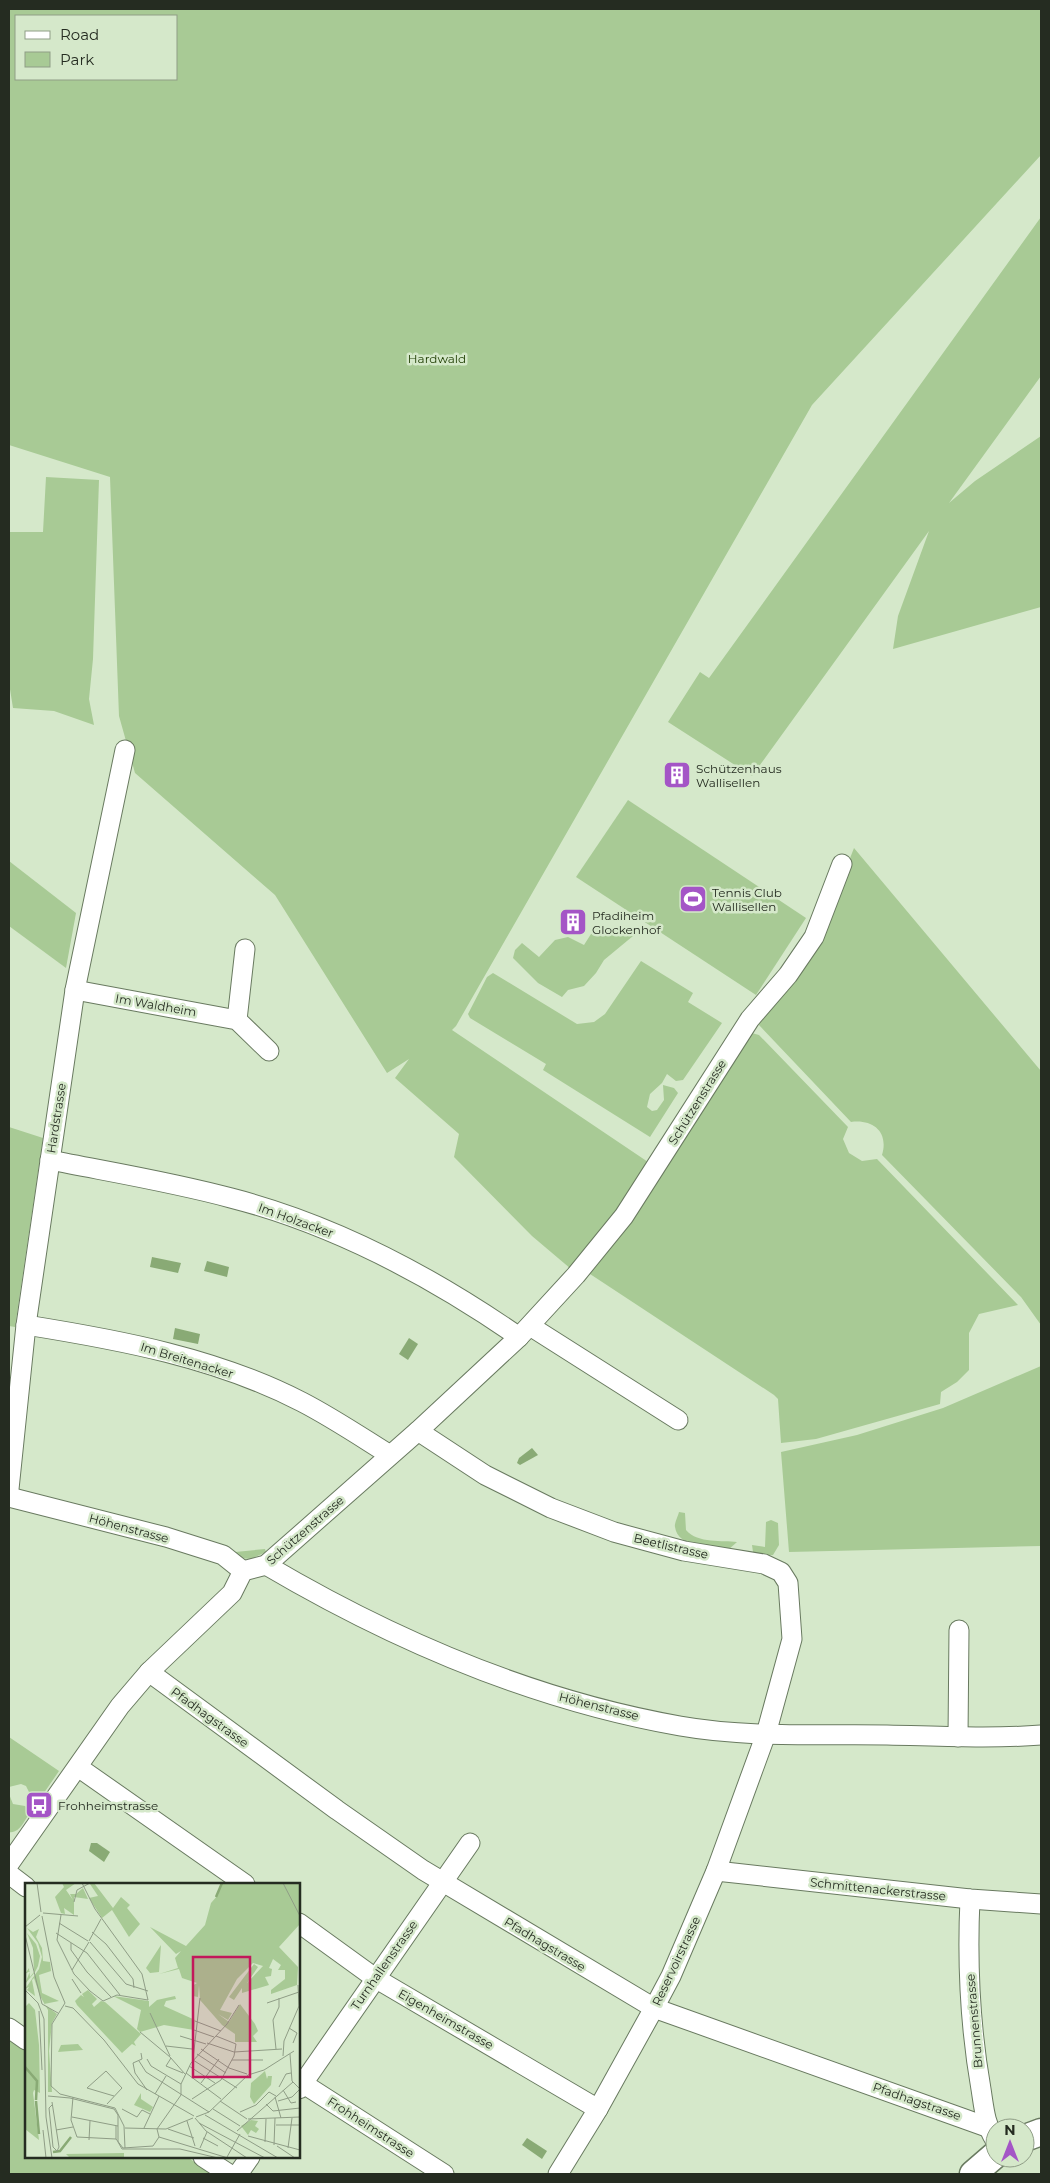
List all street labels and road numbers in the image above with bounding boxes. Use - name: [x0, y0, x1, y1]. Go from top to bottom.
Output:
- street label: Im Waldheim: [114, 990, 198, 1020]
- street label: Schützenstrasse: [665, 1057, 729, 1147]
- street label: Hardstrasse: [43, 1082, 69, 1154]
- street label: Im Holzacker: [256, 1199, 336, 1241]
- street label: Im Breitenacker: [139, 1339, 235, 1381]
- street label: Schützenstrasse: [263, 1492, 347, 1568]
- street label: Höhenstrasse: [88, 1510, 170, 1546]
- street label: Beetlistrasse: [632, 1530, 710, 1562]
- street label: Pfadhagstrasse: [168, 1684, 252, 1750]
- street label: Höhenstrasse: [557, 1689, 641, 1723]
- street label: Schmittenackerstrasse: [809, 1874, 947, 1904]
- street label: Pfadhagstrasse: [502, 1914, 588, 1974]
- street label: Reservoirstrasse: [649, 1914, 703, 2008]
- street label: Turnhallenstrasse: [348, 1917, 420, 2013]
- street label: Brunnenstrasse: [962, 1973, 986, 2069]
- street label: Eigenheimstrasse: [396, 1986, 496, 2052]
- street label: Pfadhagstrasse: [871, 2079, 963, 2123]
- street label: Frohheimstrasse: [325, 2093, 417, 2161]

